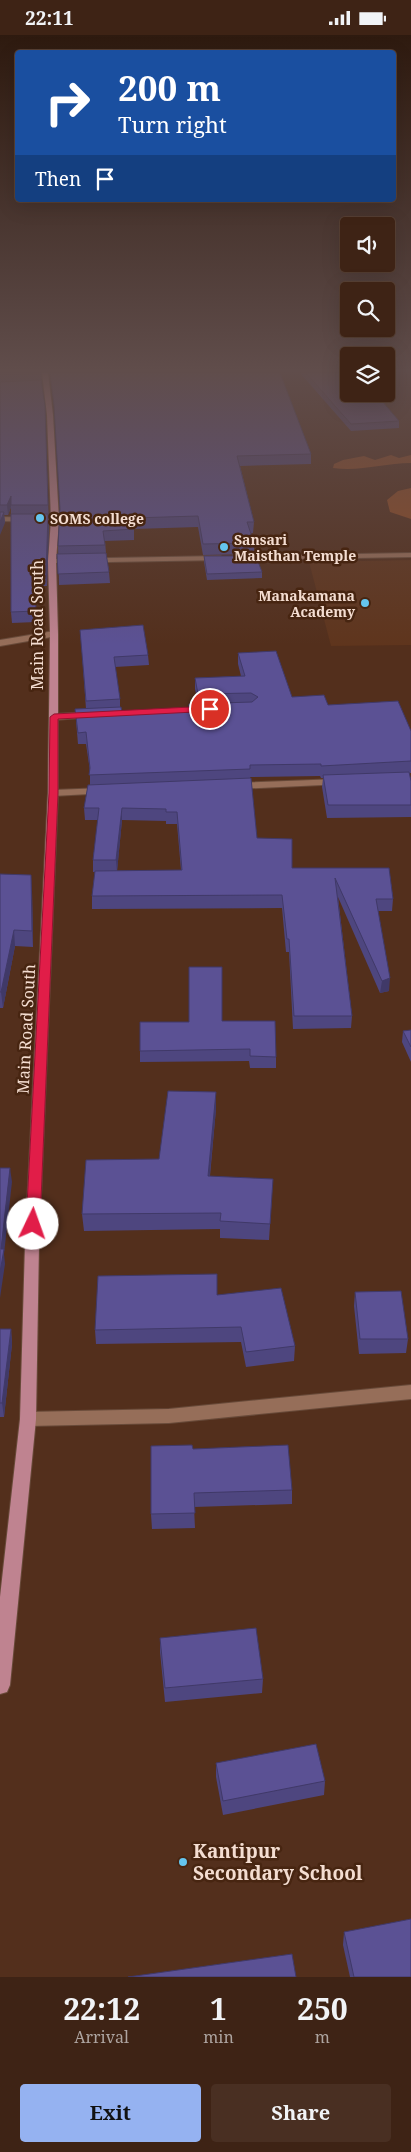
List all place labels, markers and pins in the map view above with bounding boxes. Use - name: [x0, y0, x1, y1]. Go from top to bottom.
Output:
- place label: SOMS college: [50, 509, 144, 528]
- marker: SOMS college: [34, 512, 46, 524]
- place label: Sansari Maisthan Temple: [234, 530, 356, 565]
- marker: Sansari Maisthan Temple: [218, 541, 230, 553]
- place label: Manakamana Academy: [258, 586, 356, 621]
- marker: Manakamana Academy: [359, 597, 371, 609]
- pin: [189, 688, 231, 730]
- place label: Kantipur Secondary School: [193, 1838, 363, 1886]
- marker: Kantipur Secondary School: [177, 1856, 189, 1868]

